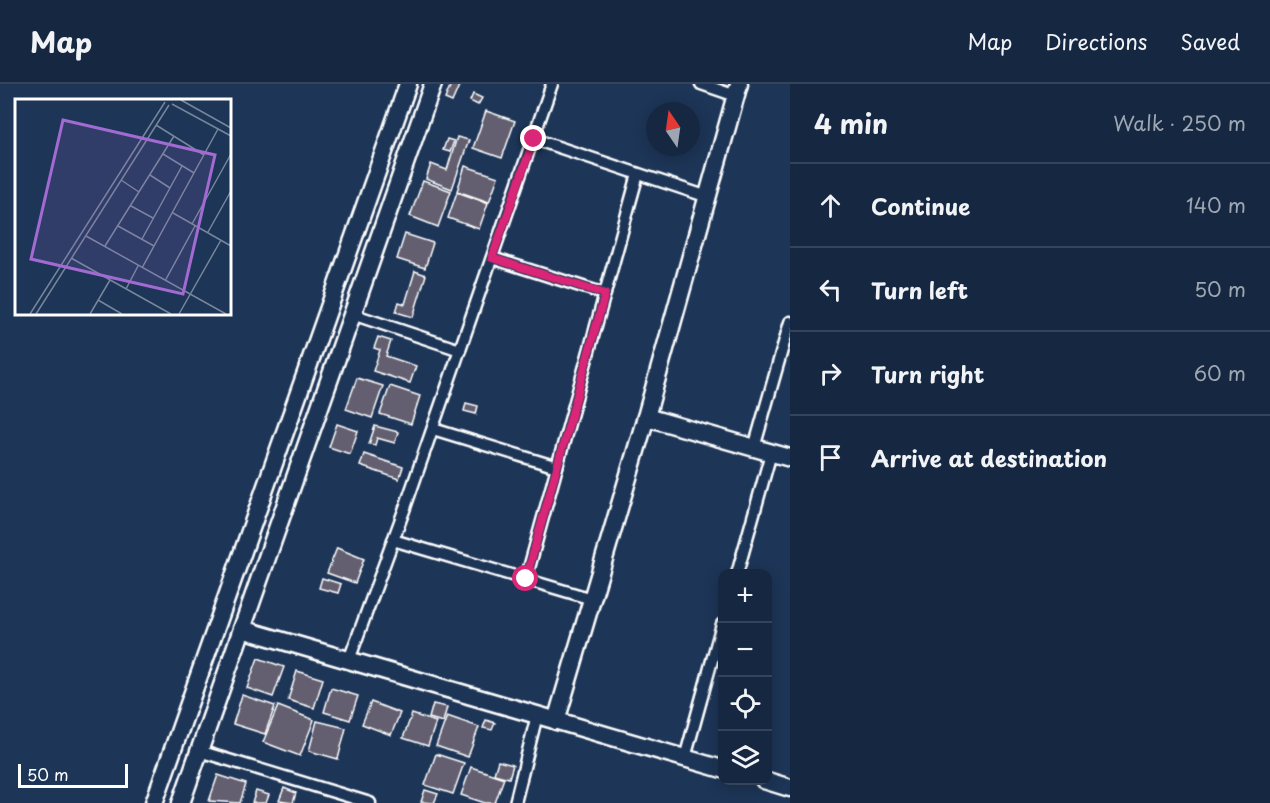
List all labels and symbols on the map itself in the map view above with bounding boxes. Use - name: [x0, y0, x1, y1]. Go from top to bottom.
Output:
- inset map: [15, 99, 231, 315]
- north arrow: [646, 102, 700, 156]
- route end: [520, 125, 546, 151]
- route start: [512, 565, 538, 591]
- scale bar: [18, 761, 128, 788]

